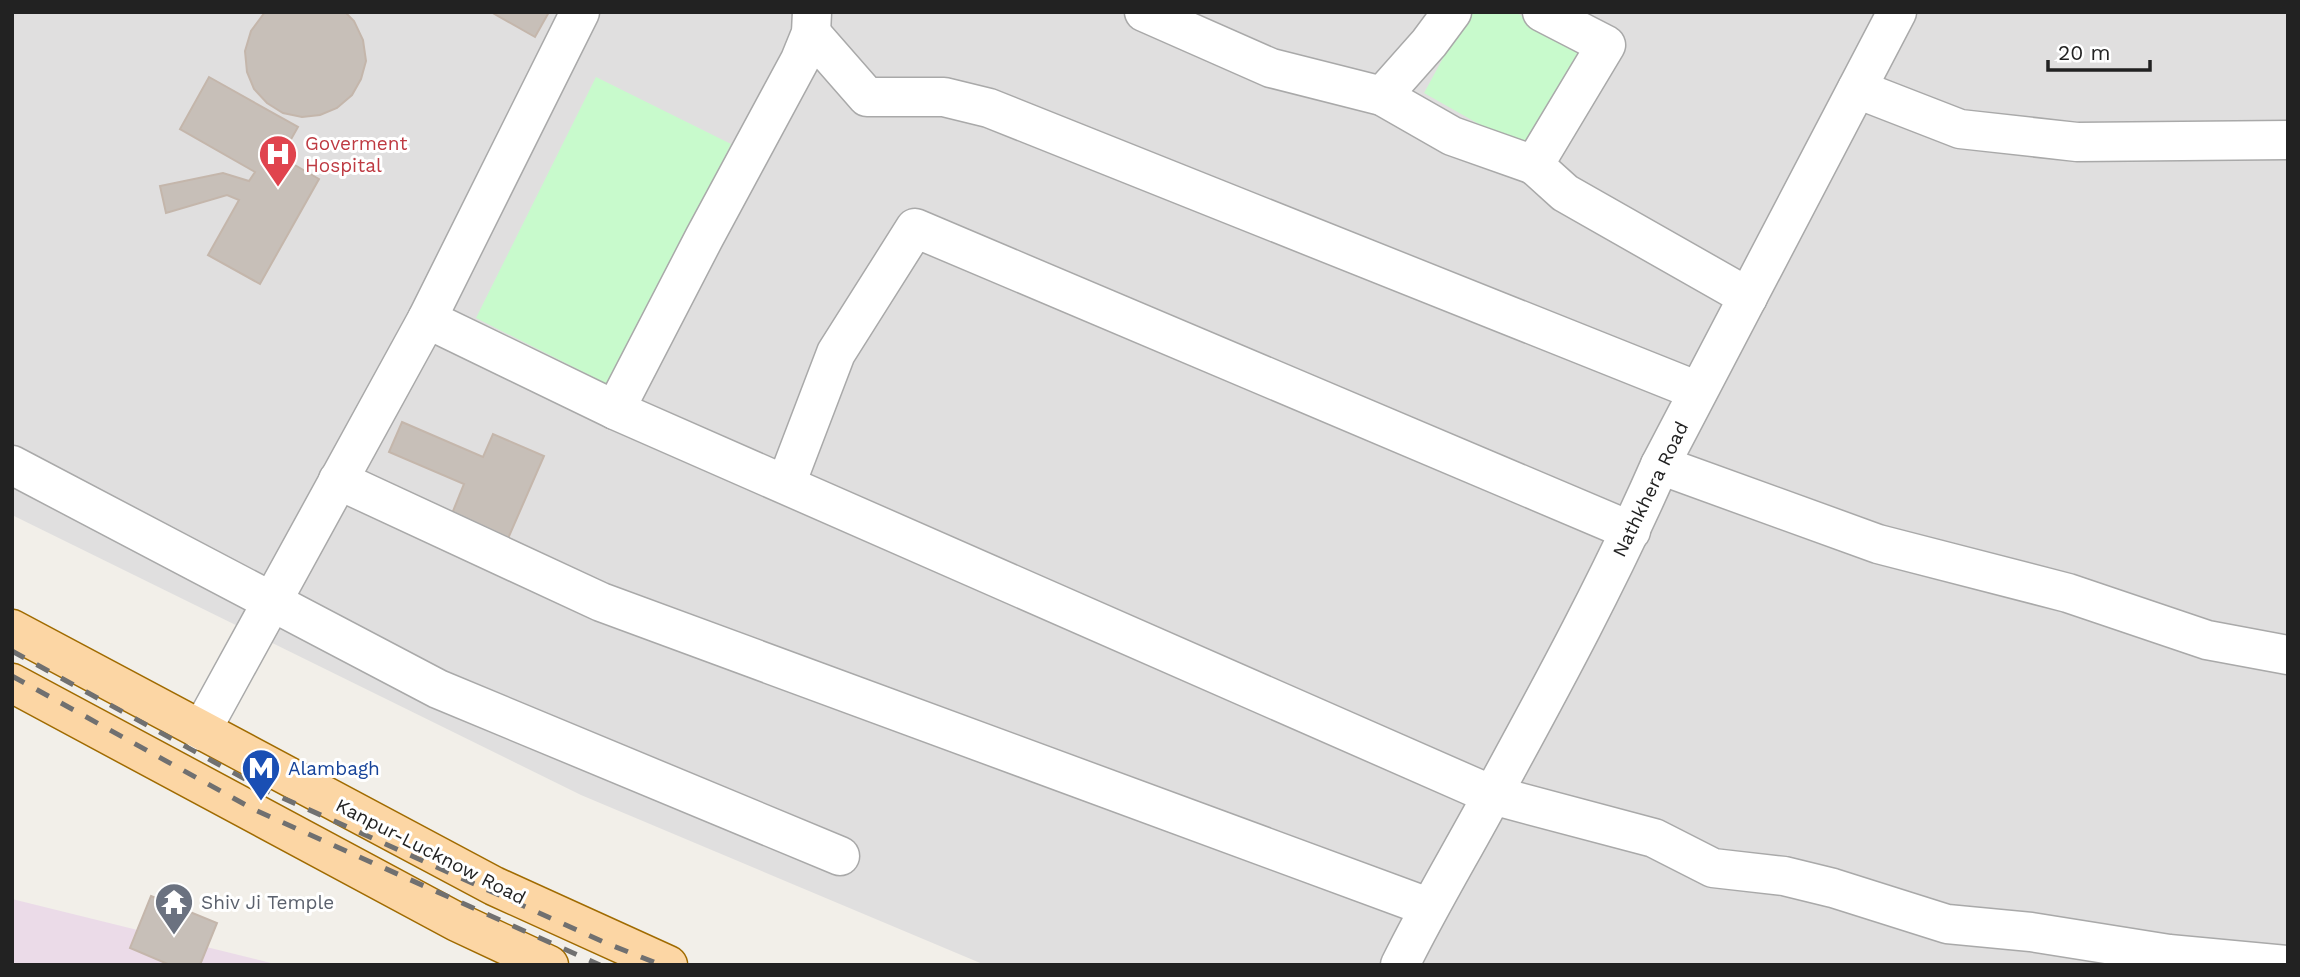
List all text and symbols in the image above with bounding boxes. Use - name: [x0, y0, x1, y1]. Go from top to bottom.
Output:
- scale bar: [2048, 28, 2150, 72]
- text: 20 m: [2058, 40, 2110, 65]
- place label: Goverment Hospital: [305, 132, 407, 177]
- hospital icon: Goverment Hospital: [257, 133, 299, 188]
- street label: Nathkhera Road: [1608, 418, 1693, 561]
- metro station icon: Alambagh: [240, 747, 282, 802]
- place label: Alambagh: [288, 757, 380, 780]
- street label: Kanpur-Lucknow Road: [332, 794, 529, 909]
- temple icon: Shiv Ji Temple: [153, 881, 195, 936]
- place label: Shiv Ji Temple: [201, 891, 334, 914]

